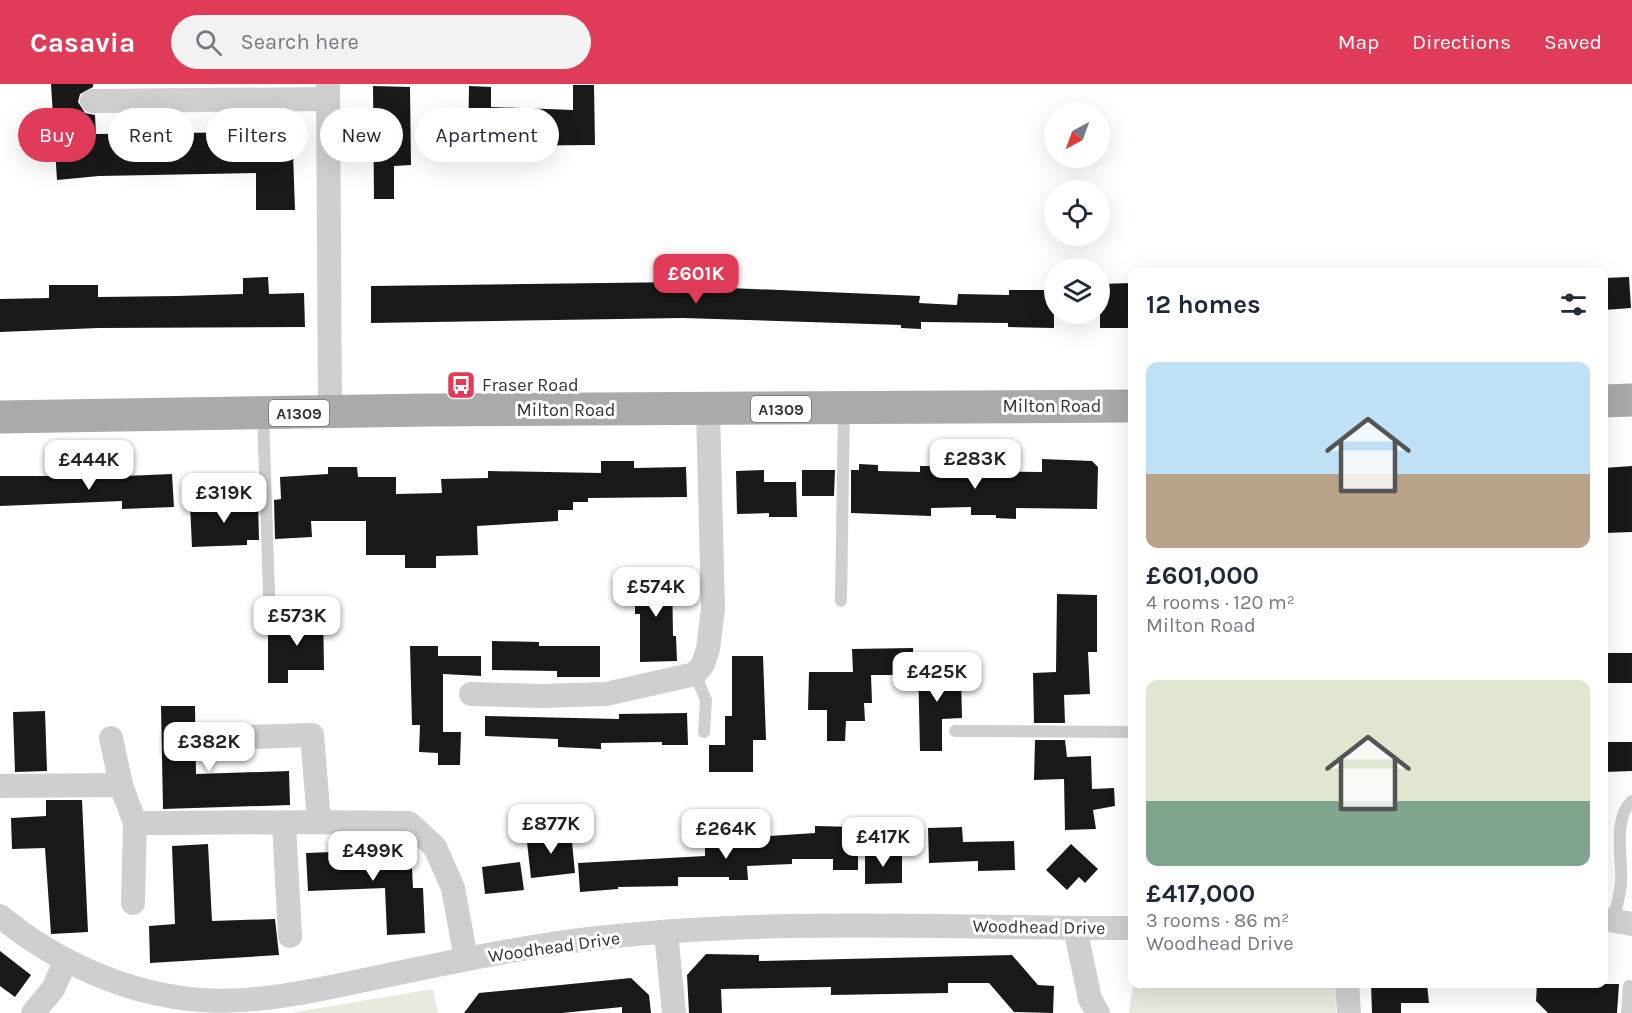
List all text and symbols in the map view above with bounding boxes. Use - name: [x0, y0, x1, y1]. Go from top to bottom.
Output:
- search box: [171, 15, 591, 69]
- text: Casavia: [30, 26, 135, 59]
- icon: search: [192, 26, 225, 59]
- text: Search here: [240, 29, 359, 55]
- text: Map: [1338, 30, 1379, 54]
- text: Directions: [1412, 30, 1511, 54]
- text: Saved: [1544, 30, 1602, 54]
- north arrow: [1044, 102, 1110, 168]
- map controls: [1044, 102, 1110, 324]
- chip: Buy: [18, 108, 96, 162]
- chip: Rent: [108, 108, 194, 162]
- chip: Filters: [206, 108, 308, 162]
- chip: New: [320, 108, 403, 162]
- chip: Apartment: [415, 108, 559, 162]
- button: locate: [1044, 180, 1110, 246]
- pin: £601K: [654, 254, 738, 305]
- button: layers: [1044, 258, 1110, 324]
- text: £601K: [667, 262, 725, 285]
- icon: filters: [1557, 288, 1590, 321]
- text: 12 homes: [1146, 289, 1261, 320]
- bus stop icon: Fraser Road: [445, 369, 477, 401]
- place label: Fraser Road: [482, 374, 579, 396]
- street label: Milton Road: [1003, 395, 1101, 417]
- road number: A1309: [751, 396, 811, 422]
- street label: Milton Road: [517, 399, 615, 421]
- road number: A1309: [269, 400, 329, 426]
- icon: home: [1314, 401, 1422, 509]
- pin: £283K: [933, 439, 1017, 490]
- pin: £444K: [47, 440, 131, 491]
- text: £283K: [944, 447, 1006, 470]
- text: £444K: [59, 448, 119, 471]
- pin: £319K: [182, 473, 266, 524]
- text: £319K: [196, 481, 252, 504]
- text: £601,000: [1146, 560, 1259, 591]
- pin: £574K: [614, 567, 698, 618]
- text: £574K: [627, 575, 685, 598]
- text: 4 rooms · 120 m²: [1146, 591, 1295, 614]
- pin: £573K: [255, 596, 339, 647]
- text: £573K: [267, 604, 327, 627]
- text: Milton Road: [1146, 614, 1256, 637]
- pin: £425K: [895, 652, 979, 703]
- text: £425K: [907, 660, 967, 683]
- icon: home: [1314, 719, 1422, 827]
- pin: £382K: [167, 722, 251, 773]
- text: £382K: [178, 730, 240, 753]
- pin: £877K: [509, 804, 593, 855]
- pin: £264K: [684, 809, 768, 860]
- text: £877K: [522, 812, 580, 835]
- text: £264K: [695, 817, 757, 840]
- pin: £417K: [841, 817, 925, 868]
- text: £417K: [856, 825, 910, 848]
- pin: £499K: [331, 831, 415, 882]
- text: £499K: [342, 839, 404, 862]
- text: £417,000: [1146, 878, 1255, 909]
- text: 3 rooms · 86 m²: [1146, 909, 1289, 932]
- street label: Woodhead Drive: [972, 915, 1106, 939]
- street label: Woodhead Drive: [487, 927, 621, 967]
- text: Woodhead Drive: [1146, 932, 1294, 955]

